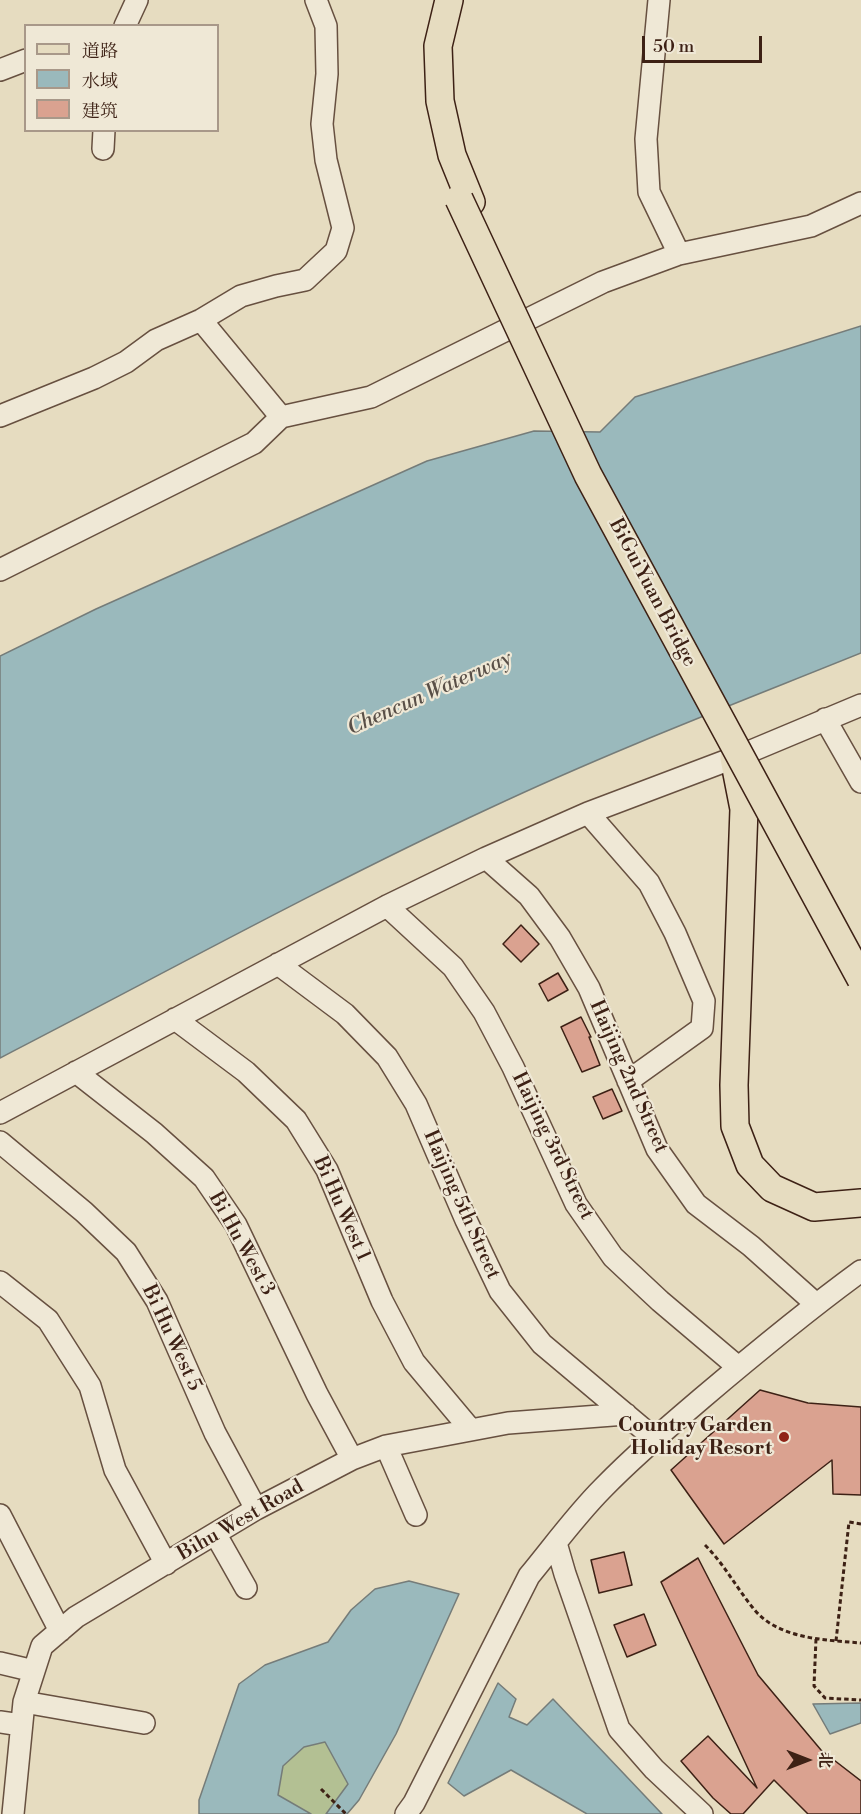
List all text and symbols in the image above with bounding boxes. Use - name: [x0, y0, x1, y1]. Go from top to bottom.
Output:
- legend: [24, 24, 219, 132]
- scale bar: [645, 24, 765, 62]
- text: 50 m: [653, 35, 694, 58]
- text: 道路: [82, 40, 118, 63]
- text: 水域: [82, 70, 118, 93]
- text: 建筑: [82, 100, 118, 123]
- street label: BiGuiYuan Bridge: [603, 515, 701, 671]
- water label: Chencun Waterway: [344, 646, 516, 742]
- street label: Haijing 2nd Street: [583, 997, 673, 1157]
- street label: Haijing 3rd Street: [506, 1068, 598, 1224]
- street label: Haijing 5th Street: [417, 1127, 505, 1283]
- street label: Bi Hu West 1: [307, 1153, 375, 1265]
- street label: Bi Hu West 3: [203, 1188, 279, 1300]
- street label: Bi Hu West 5: [136, 1281, 206, 1395]
- place label: Country Garden Holiday Resort: [618, 1414, 772, 1461]
- marker: Country Garden Holiday Resort: [777, 1430, 791, 1444]
- street label: Bihu West Road: [174, 1475, 308, 1567]
- north arrow: [777, 1730, 837, 1790]
- text: 北: [815, 1752, 835, 1768]

